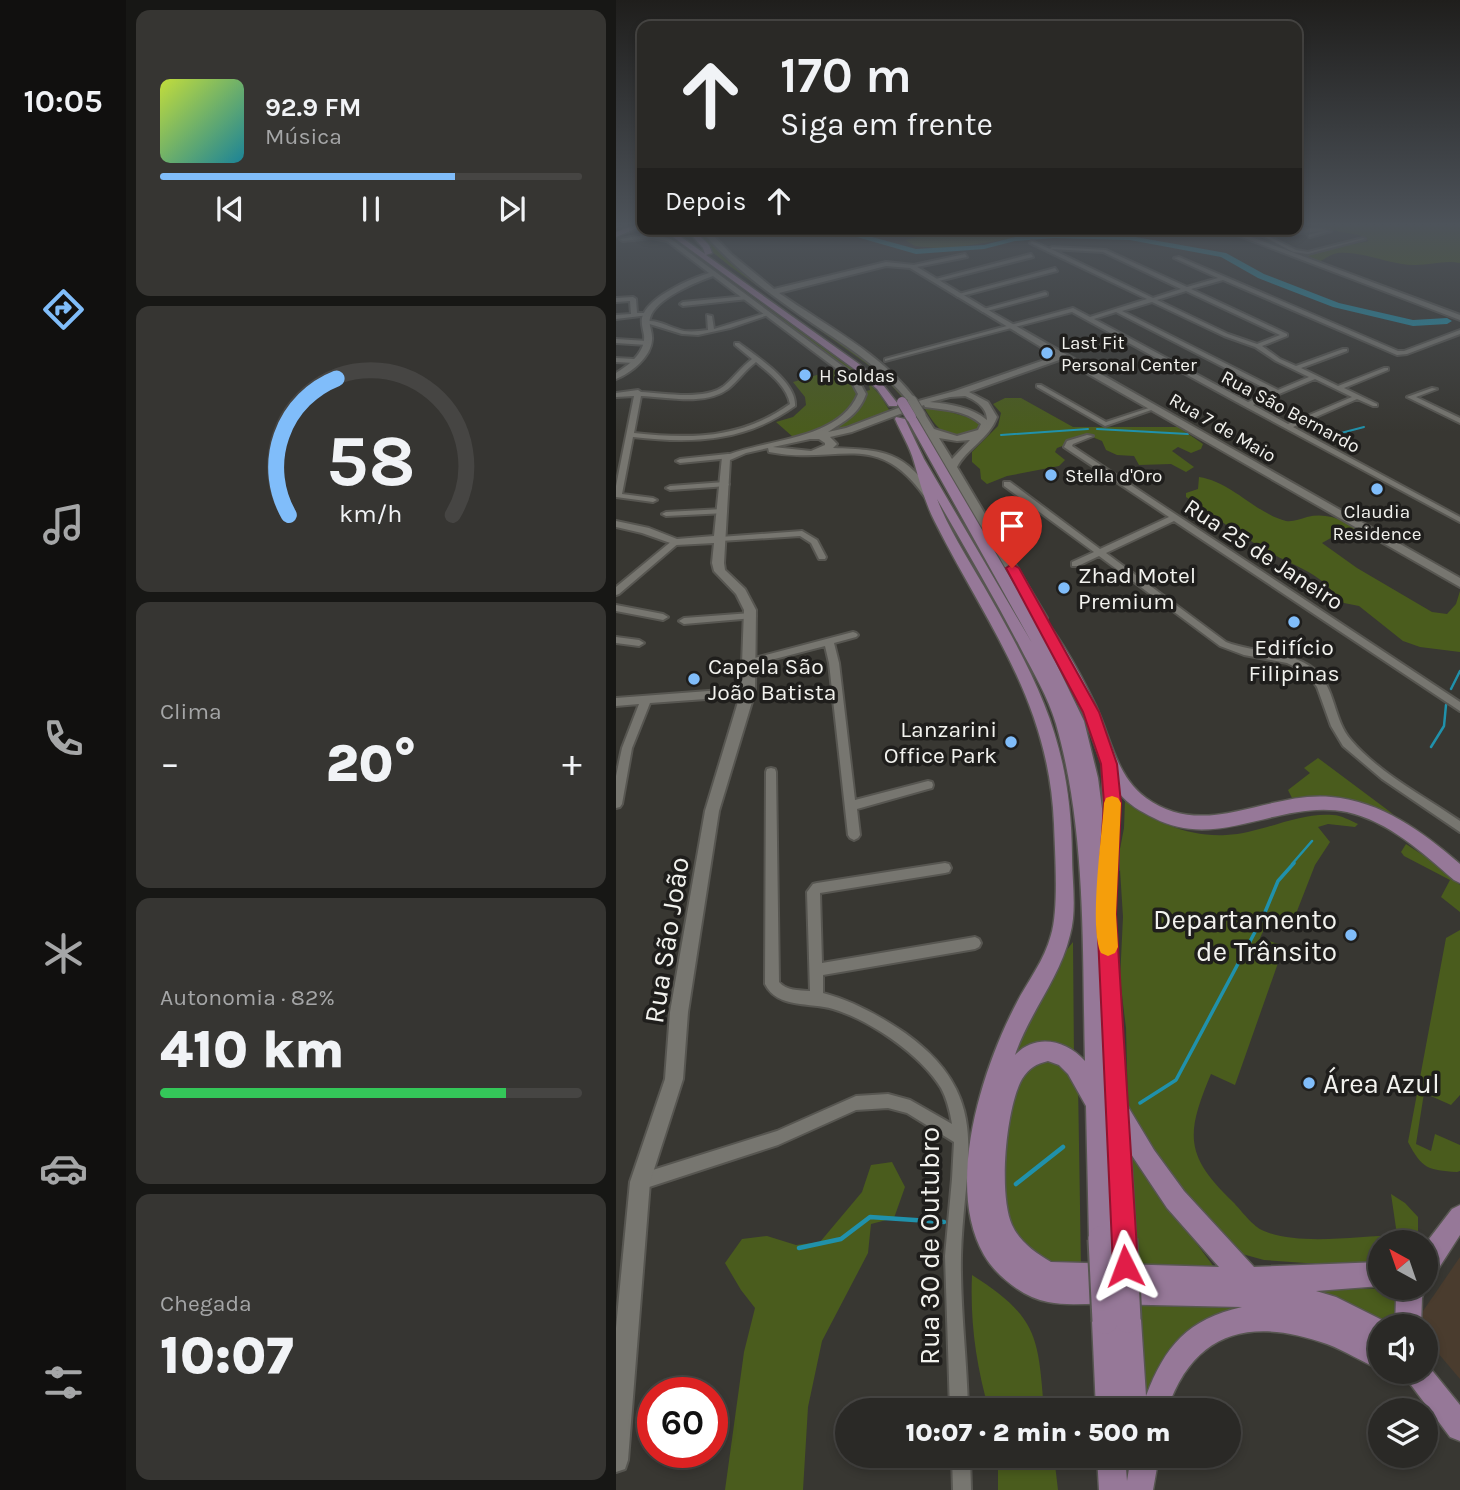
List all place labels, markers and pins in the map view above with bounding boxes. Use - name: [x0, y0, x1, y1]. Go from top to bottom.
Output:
- place label: Last Fit Personal Center: [1061, 332, 1197, 376]
- marker: Last Fit Personal Center: [1039, 345, 1055, 361]
- place label: H Soldas: [819, 365, 895, 387]
- marker: H Soldas: [797, 367, 813, 383]
- place label: Stella d'Oro: [1065, 465, 1162, 487]
- marker: Stella d'Oro: [1043, 467, 1059, 483]
- marker: Claudia Residence: [1369, 481, 1385, 497]
- pin: [982, 496, 1042, 568]
- place label: Claudia Residence: [1332, 501, 1422, 545]
- place label: Zhad Motel Premium: [1078, 562, 1196, 615]
- marker: Zhad Motel Premium: [1056, 580, 1072, 596]
- marker: Edifício Filipinas: [1286, 614, 1302, 630]
- place label: Edifício Filipinas: [1248, 634, 1340, 687]
- place label: Capela São João Batista: [708, 653, 836, 706]
- marker: Capela São João Batista: [686, 671, 702, 687]
- place label: Lanzarini Office Park: [884, 716, 997, 769]
- marker: Lanzarini Office Park: [1003, 734, 1019, 750]
- place label: Departamento de Trânsito: [1153, 903, 1337, 968]
- marker: Departamento de Trânsito: [1343, 927, 1359, 943]
- place label: Área Azul: [1323, 1066, 1440, 1100]
- marker: Área Azul: [1301, 1075, 1317, 1091]

